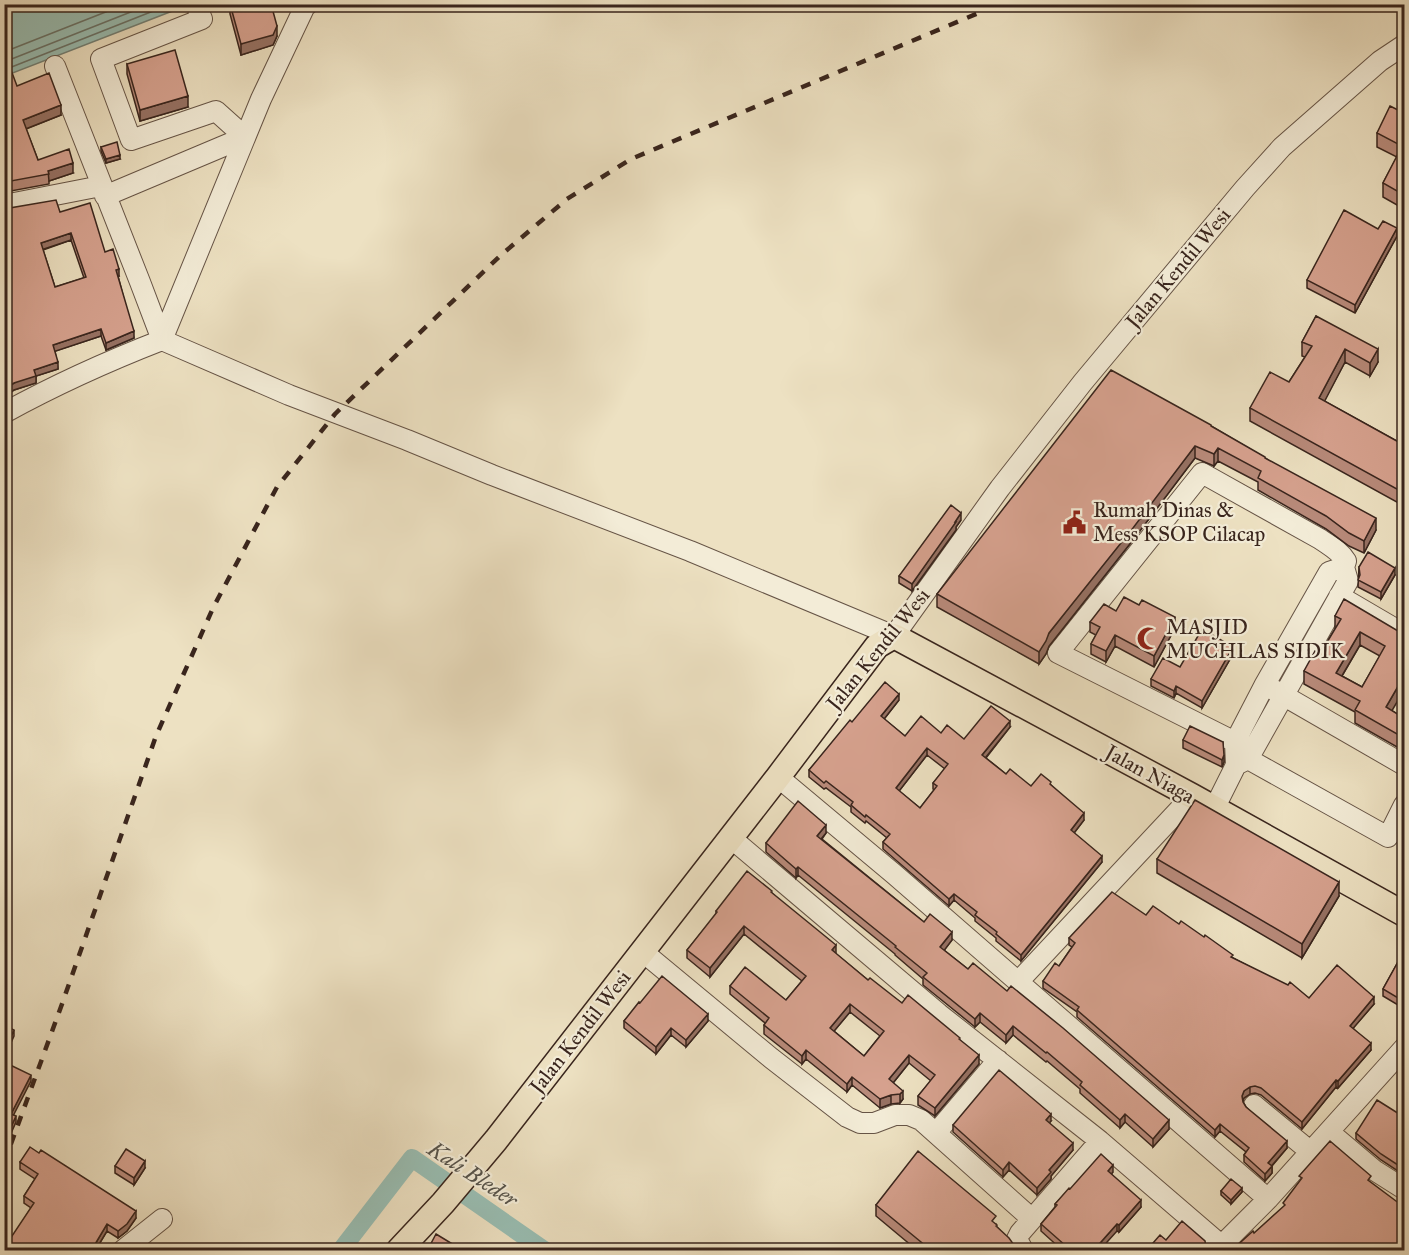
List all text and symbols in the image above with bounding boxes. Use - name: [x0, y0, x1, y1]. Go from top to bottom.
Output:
- street label: Jalan Kendil Wesi: [1119, 202, 1236, 335]
- place label: Rumah Dinas & Mess KSOP Cilacap: [1093, 497, 1265, 547]
- public building icon: Rumah Dinas & Mess KSOP Cilacap: [1062, 509, 1088, 535]
- street label: Jalan Kendil Wesi: [819, 582, 935, 717]
- place label: MASJID MUCHLAS SIDIK: [1166, 614, 1346, 664]
- mosque icon: MASJID MUCHLAS SIDIK: [1135, 626, 1161, 652]
- street label: Jalan Niaga: [1099, 738, 1199, 809]
- street label: Jalan Kendil Wesi: [522, 965, 637, 1101]
- water label: Kali Bleder: [422, 1134, 524, 1214]

